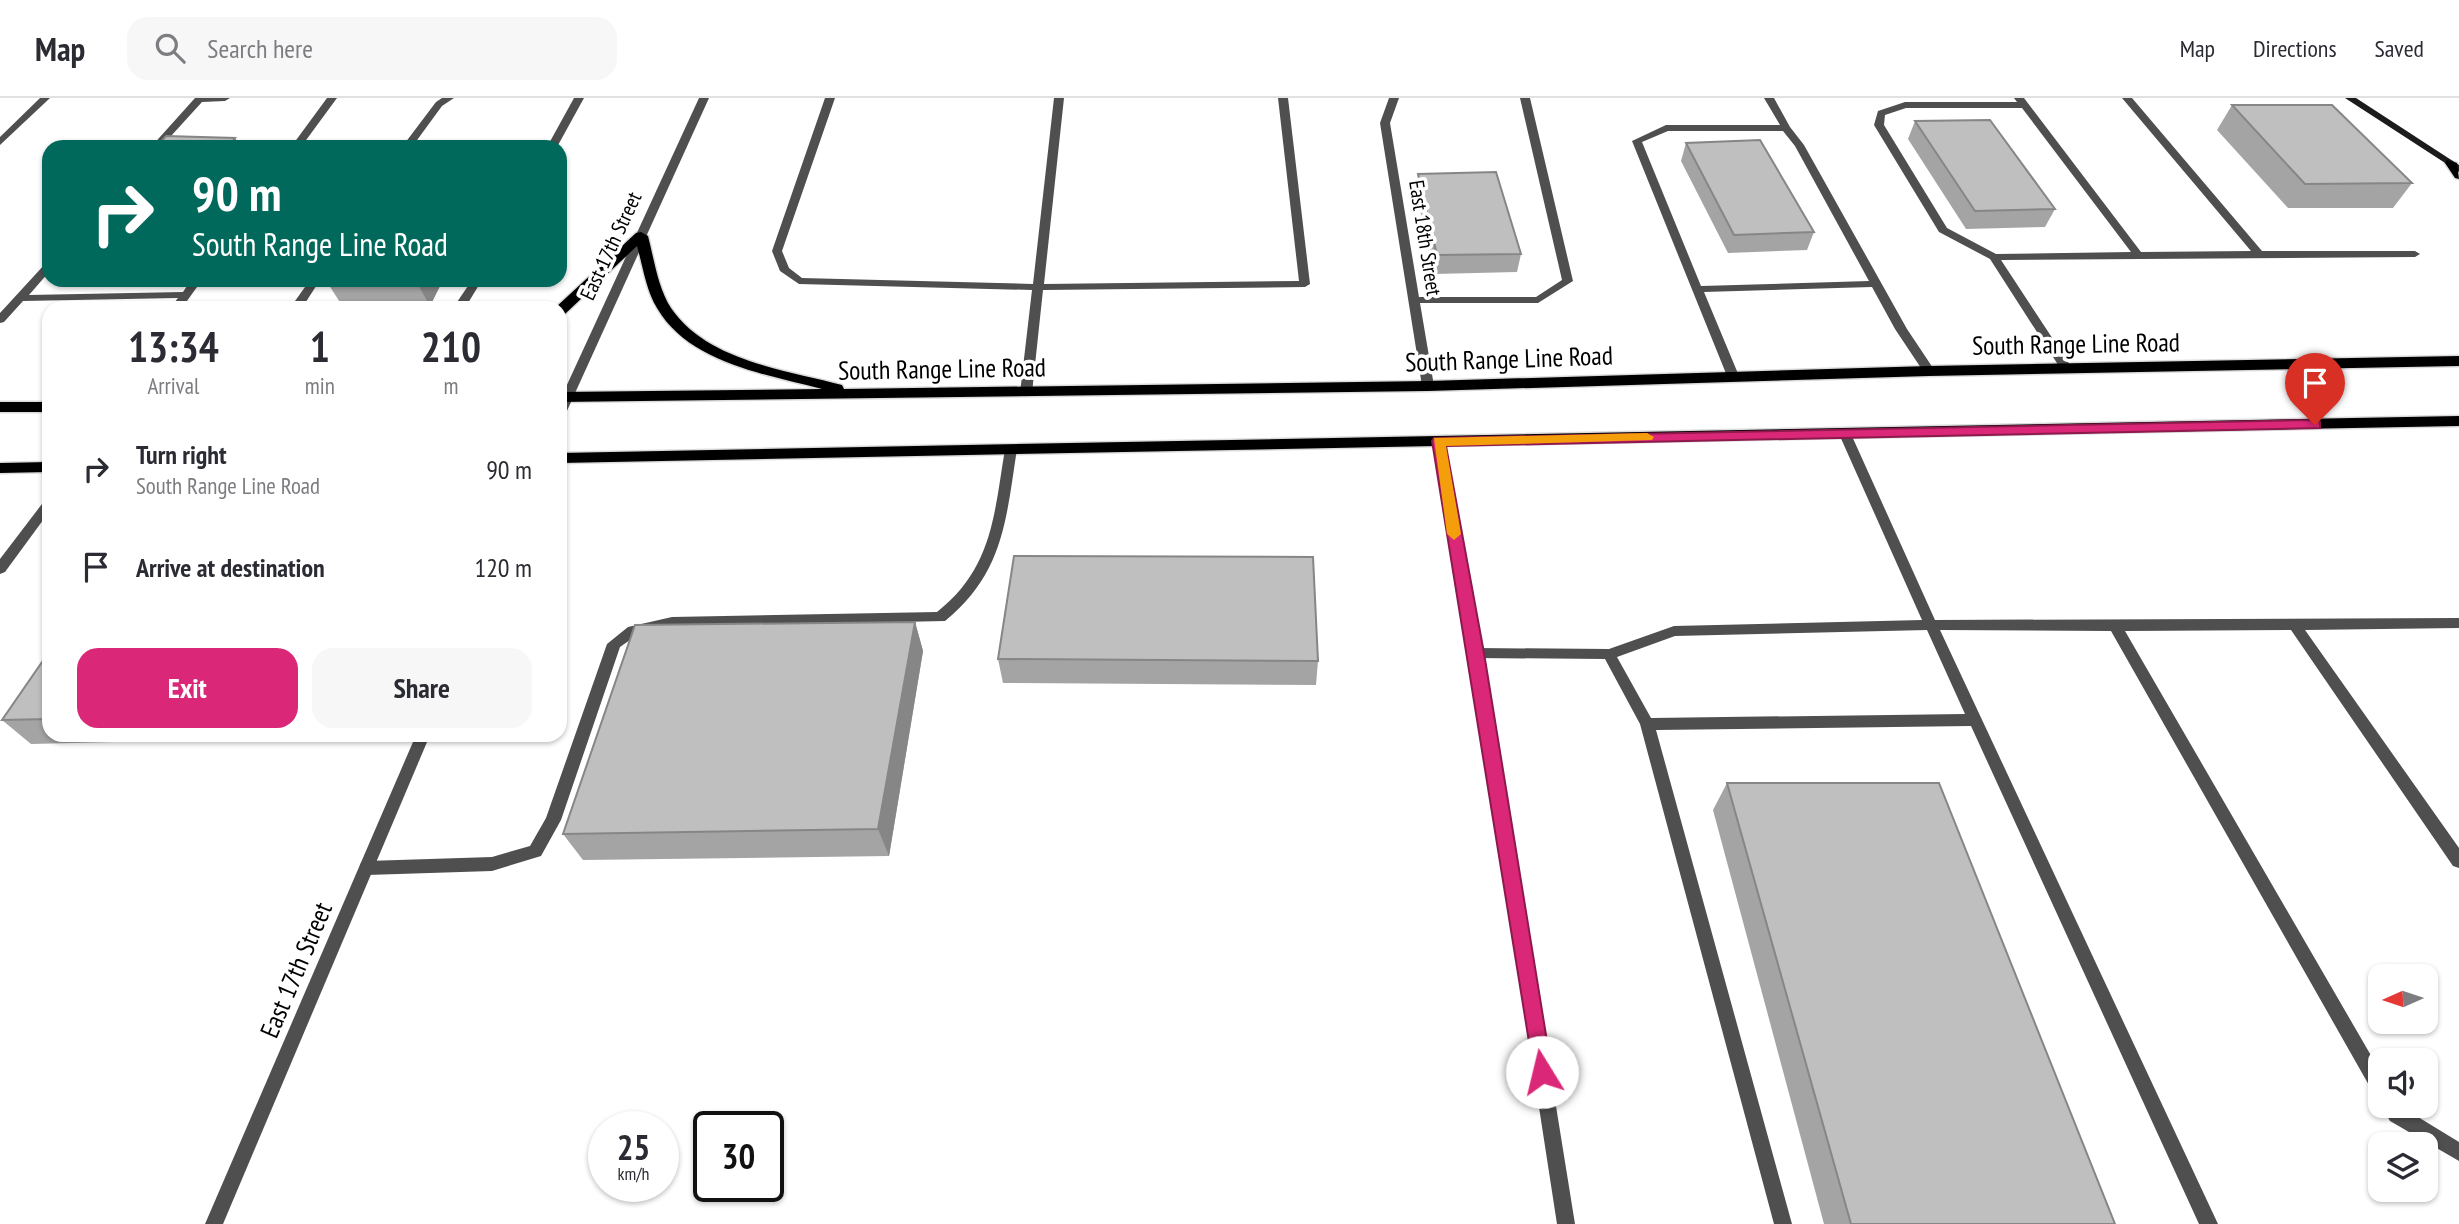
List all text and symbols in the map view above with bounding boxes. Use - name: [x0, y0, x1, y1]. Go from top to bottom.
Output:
- search box: [127, 17, 617, 80]
- text: Map: [35, 27, 85, 70]
- icon: search: [151, 29, 189, 67]
- text: Search here: [207, 32, 313, 65]
- text: Map: [2180, 33, 2215, 64]
- text: Directions: [2253, 33, 2337, 64]
- text: Saved: [2375, 33, 2424, 64]
- text: 90 m: [192, 161, 281, 225]
- icon: right: [77, 168, 168, 259]
- street label: East 18th Street: [1403, 178, 1448, 298]
- street label: East 17th Street: [574, 187, 647, 304]
- text: South Range Line Road: [192, 223, 448, 265]
- text: 13:34: [128, 319, 219, 374]
- text: 1: [310, 319, 330, 374]
- text: 210: [421, 319, 481, 374]
- street label: South Range Line Road: [1972, 325, 2180, 362]
- street label: South Range Line Road: [1404, 338, 1613, 379]
- street label: South Range Line Road: [838, 350, 1046, 387]
- pin: [2285, 353, 2345, 425]
- icon: arrive: [2296, 364, 2334, 402]
- text: Arrival: [147, 371, 199, 400]
- text: min: [305, 371, 335, 400]
- text: m: [443, 371, 458, 400]
- text: Turn right: [136, 438, 227, 471]
- icon: right: [77, 450, 115, 488]
- text: 90 m: [486, 453, 532, 486]
- text: South Range Line Road: [136, 471, 320, 500]
- icon: arrive: [77, 548, 115, 586]
- text: Arrive at destination: [136, 551, 325, 584]
- text: 120 m: [474, 551, 532, 584]
- button: Exit: [77, 648, 298, 728]
- button: Share: [312, 648, 532, 728]
- street label: East 17th Street: [252, 897, 339, 1043]
- north arrow: [2368, 964, 2438, 1034]
- map controls: [2368, 964, 2438, 1202]
- position arrow: [1505, 1035, 1579, 1109]
- button: sound: [2368, 1048, 2438, 1118]
- speed limit sign: 30: [693, 1111, 784, 1202]
- text: 25: [617, 1124, 650, 1170]
- button: layers: [2368, 1132, 2438, 1202]
- text: km/h: [618, 1162, 649, 1185]

